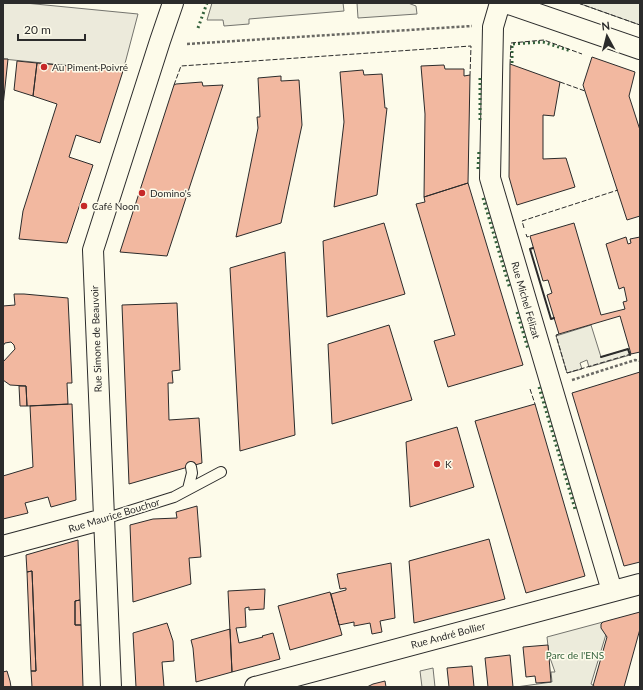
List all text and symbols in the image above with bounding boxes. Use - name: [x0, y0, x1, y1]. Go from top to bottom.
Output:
- scale bar: [18, 16, 85, 42]
- north arrow: [587, 16, 627, 56]
- text: N: [601, 19, 611, 33]
- text: 20 m: [24, 22, 51, 37]
- place label: Au Piment Poivré: [52, 61, 128, 73]
- marker: Au Piment Poivré: [39, 62, 49, 72]
- place label: Domino's: [150, 187, 191, 199]
- marker: Domino's: [137, 188, 147, 198]
- place label: Café Noon: [92, 200, 139, 212]
- marker: Café Noon: [79, 201, 89, 211]
- street label: Rue Michel Félizat: [509, 260, 543, 340]
- street label: Rue Simone de Beauvoir: [88, 285, 104, 393]
- place label: K: [445, 458, 452, 470]
- marker: K: [432, 459, 442, 469]
- street label: Rue Maurice Bouchor: [67, 495, 162, 535]
- street label: Rue André Bollier: [410, 619, 487, 651]
- park label: Parc de l'ENS: [546, 649, 604, 661]

